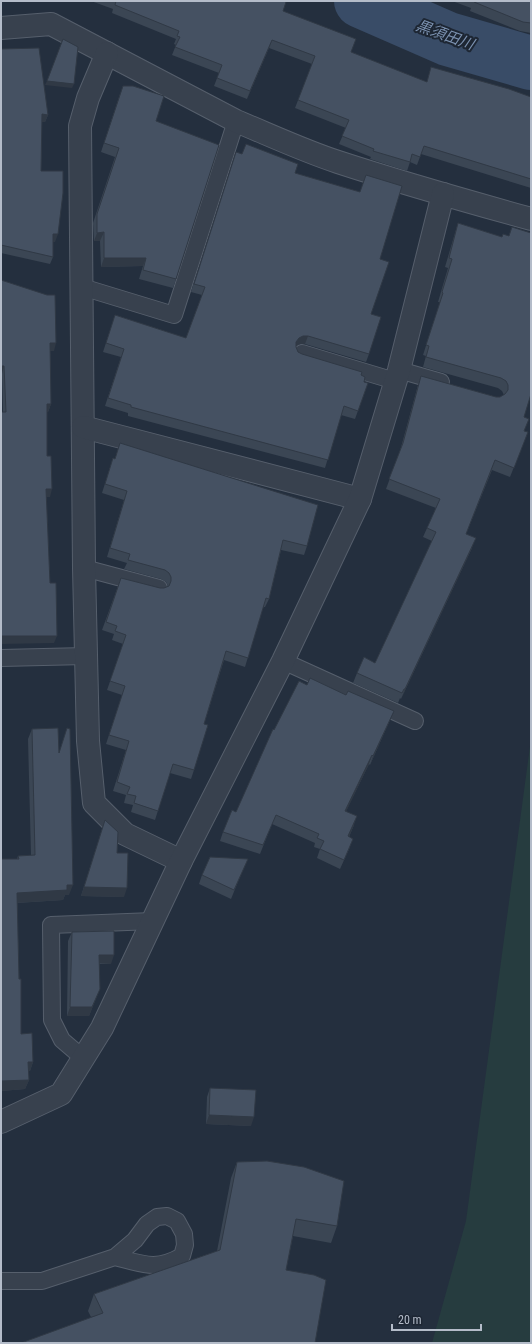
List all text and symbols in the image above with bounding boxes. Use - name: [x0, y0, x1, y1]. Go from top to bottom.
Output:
- water label: 黒須田川: [414, 16, 478, 54]
- scale bar: [392, 1306, 481, 1332]
- text: 20 m: [398, 1313, 422, 1327]

